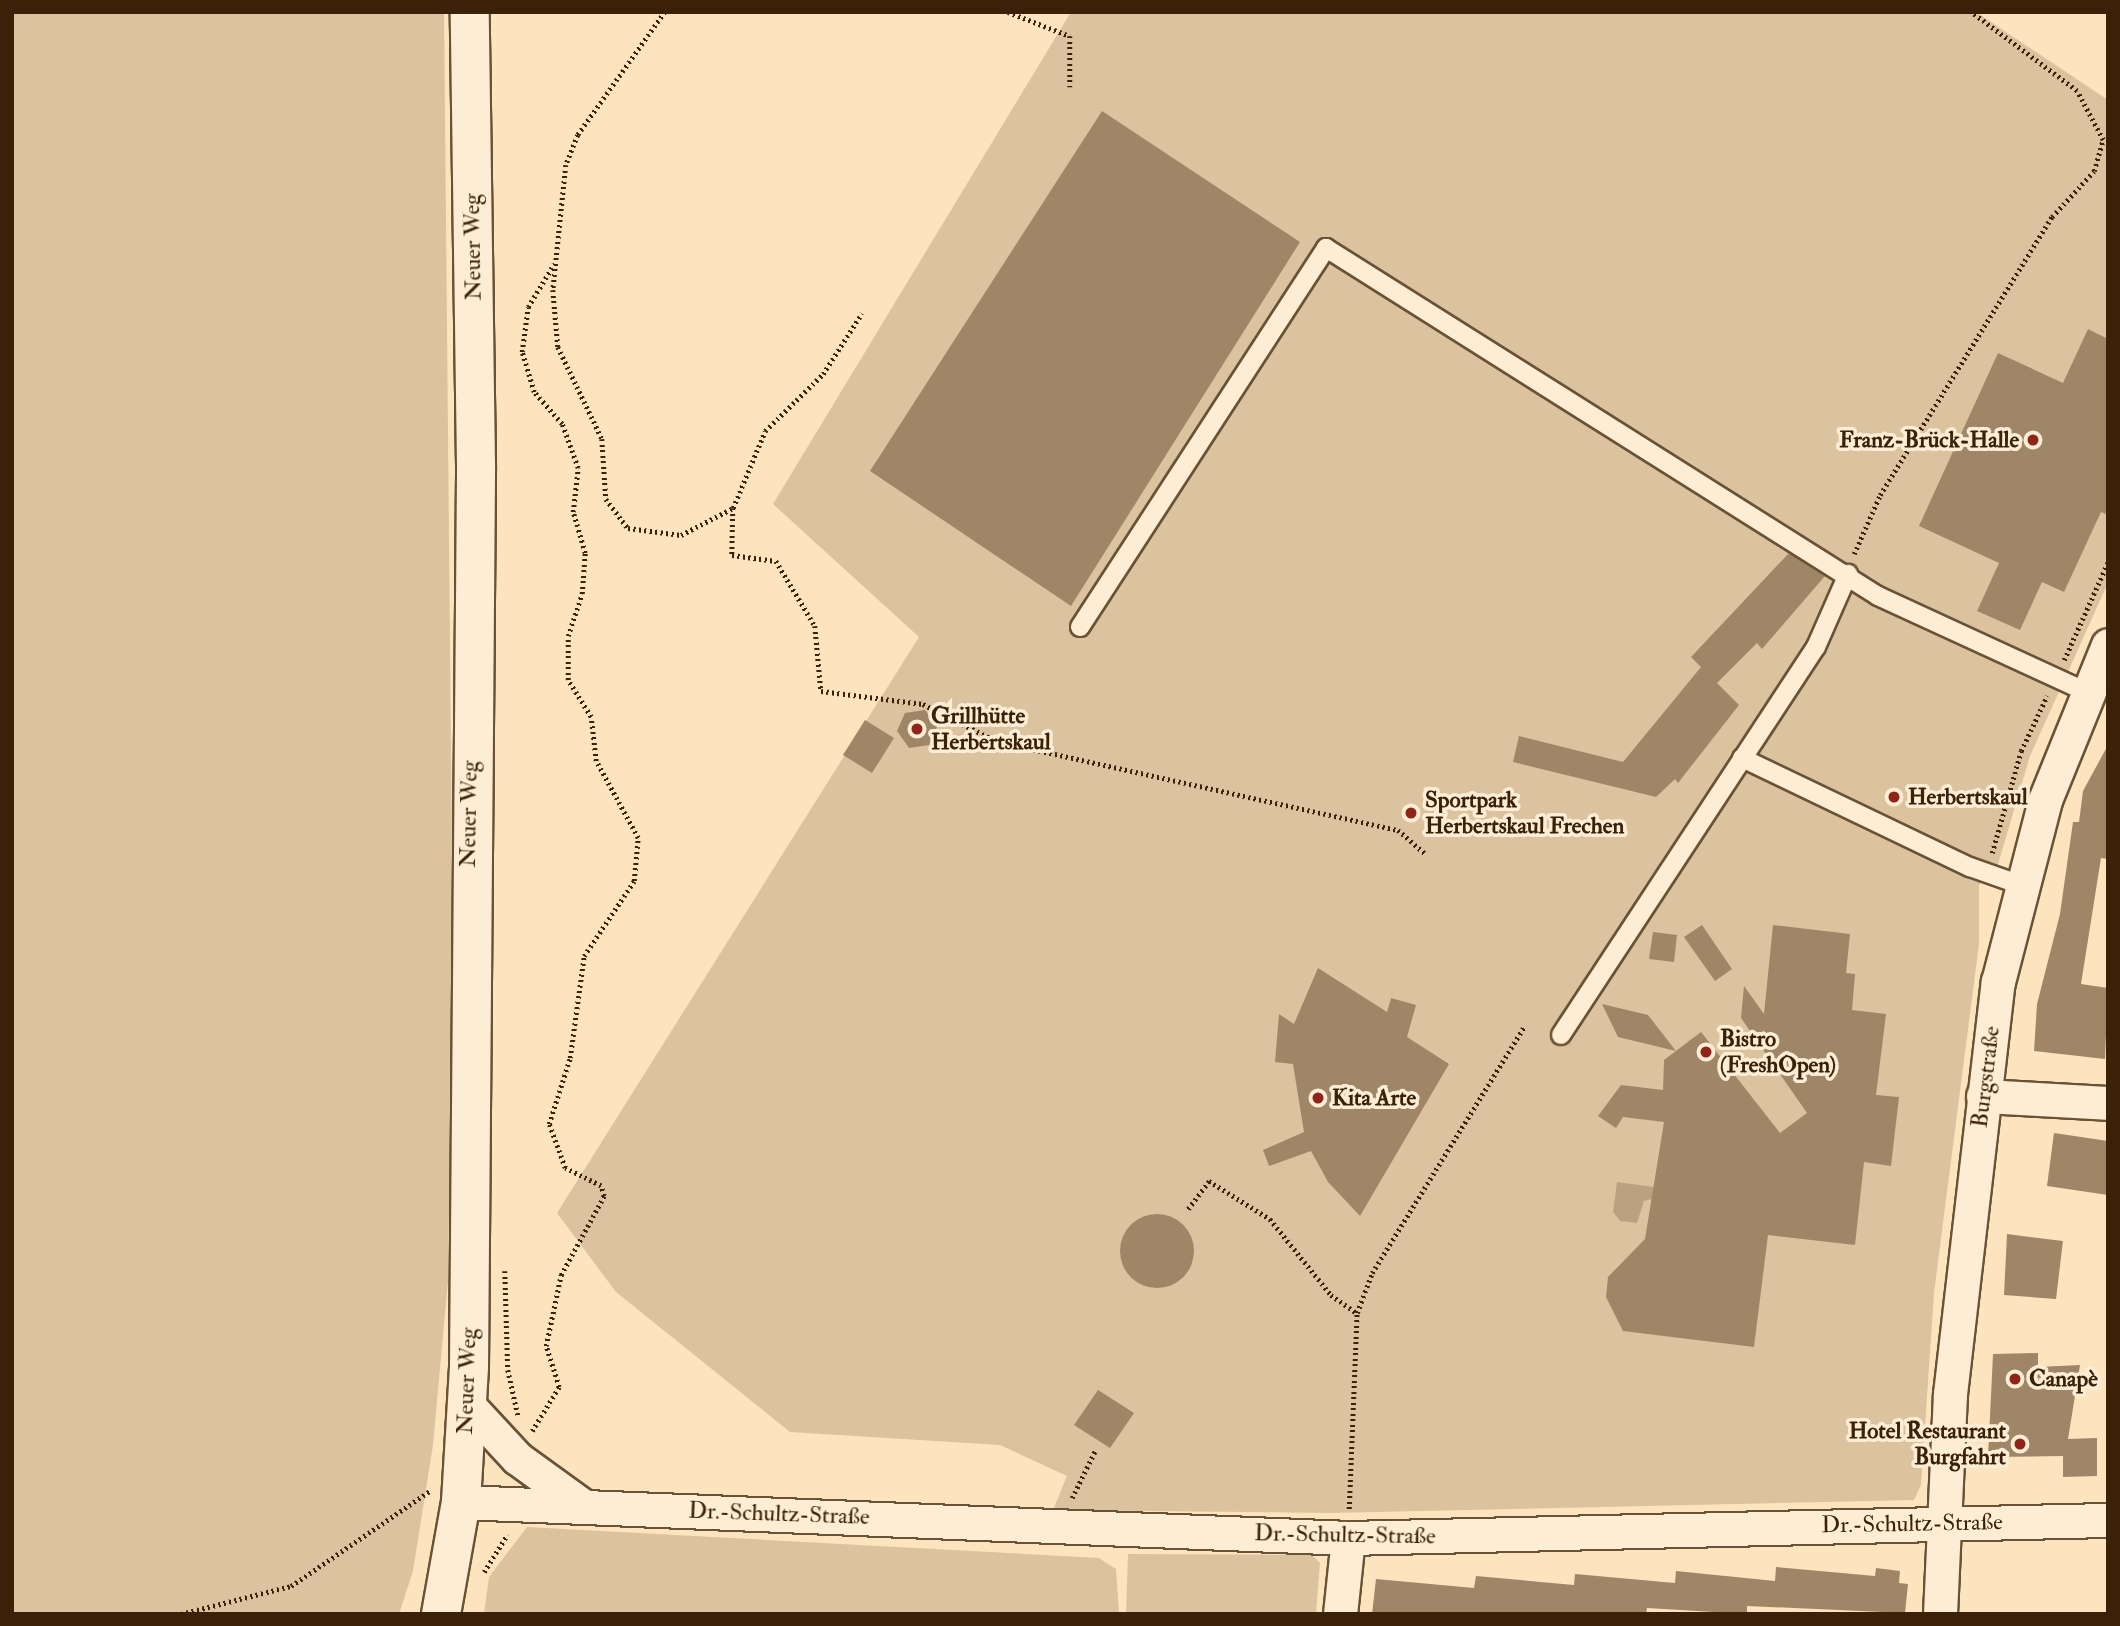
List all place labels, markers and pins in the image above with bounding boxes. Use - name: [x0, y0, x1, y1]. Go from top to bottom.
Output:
- place label: Franz-Brück-Halle: [1839, 426, 2019, 454]
- marker: Franz-Brück-Halle: [2025, 432, 2041, 448]
- place label: Grillhütte Herbertskaul: [931, 702, 1051, 756]
- marker: Grillhütte Herbertskaul: [909, 721, 925, 737]
- place label: Herbertskaul: [1908, 783, 2028, 811]
- place label: Sportpark Herbertskaul Frechen: [1425, 786, 1624, 840]
- marker: Herbertskaul: [1886, 789, 1902, 805]
- marker: Sportpark Herbertskaul Frechen: [1403, 805, 1419, 821]
- place label: Bistro (FreshOpen): [1720, 1025, 1836, 1079]
- marker: Bistro (FreshOpen): [1698, 1044, 1714, 1060]
- place label: Kita Arte: [1332, 1084, 1416, 1112]
- marker: Kita Arte: [1310, 1090, 1326, 1106]
- place label: Canapè: [2029, 1365, 2098, 1393]
- marker: Canapè: [2007, 1371, 2023, 1387]
- place label: Hotel Restaurant Burgfahrt: [1849, 1417, 2006, 1471]
- marker: Hotel Restaurant Burgfahrt: [2012, 1436, 2028, 1452]

